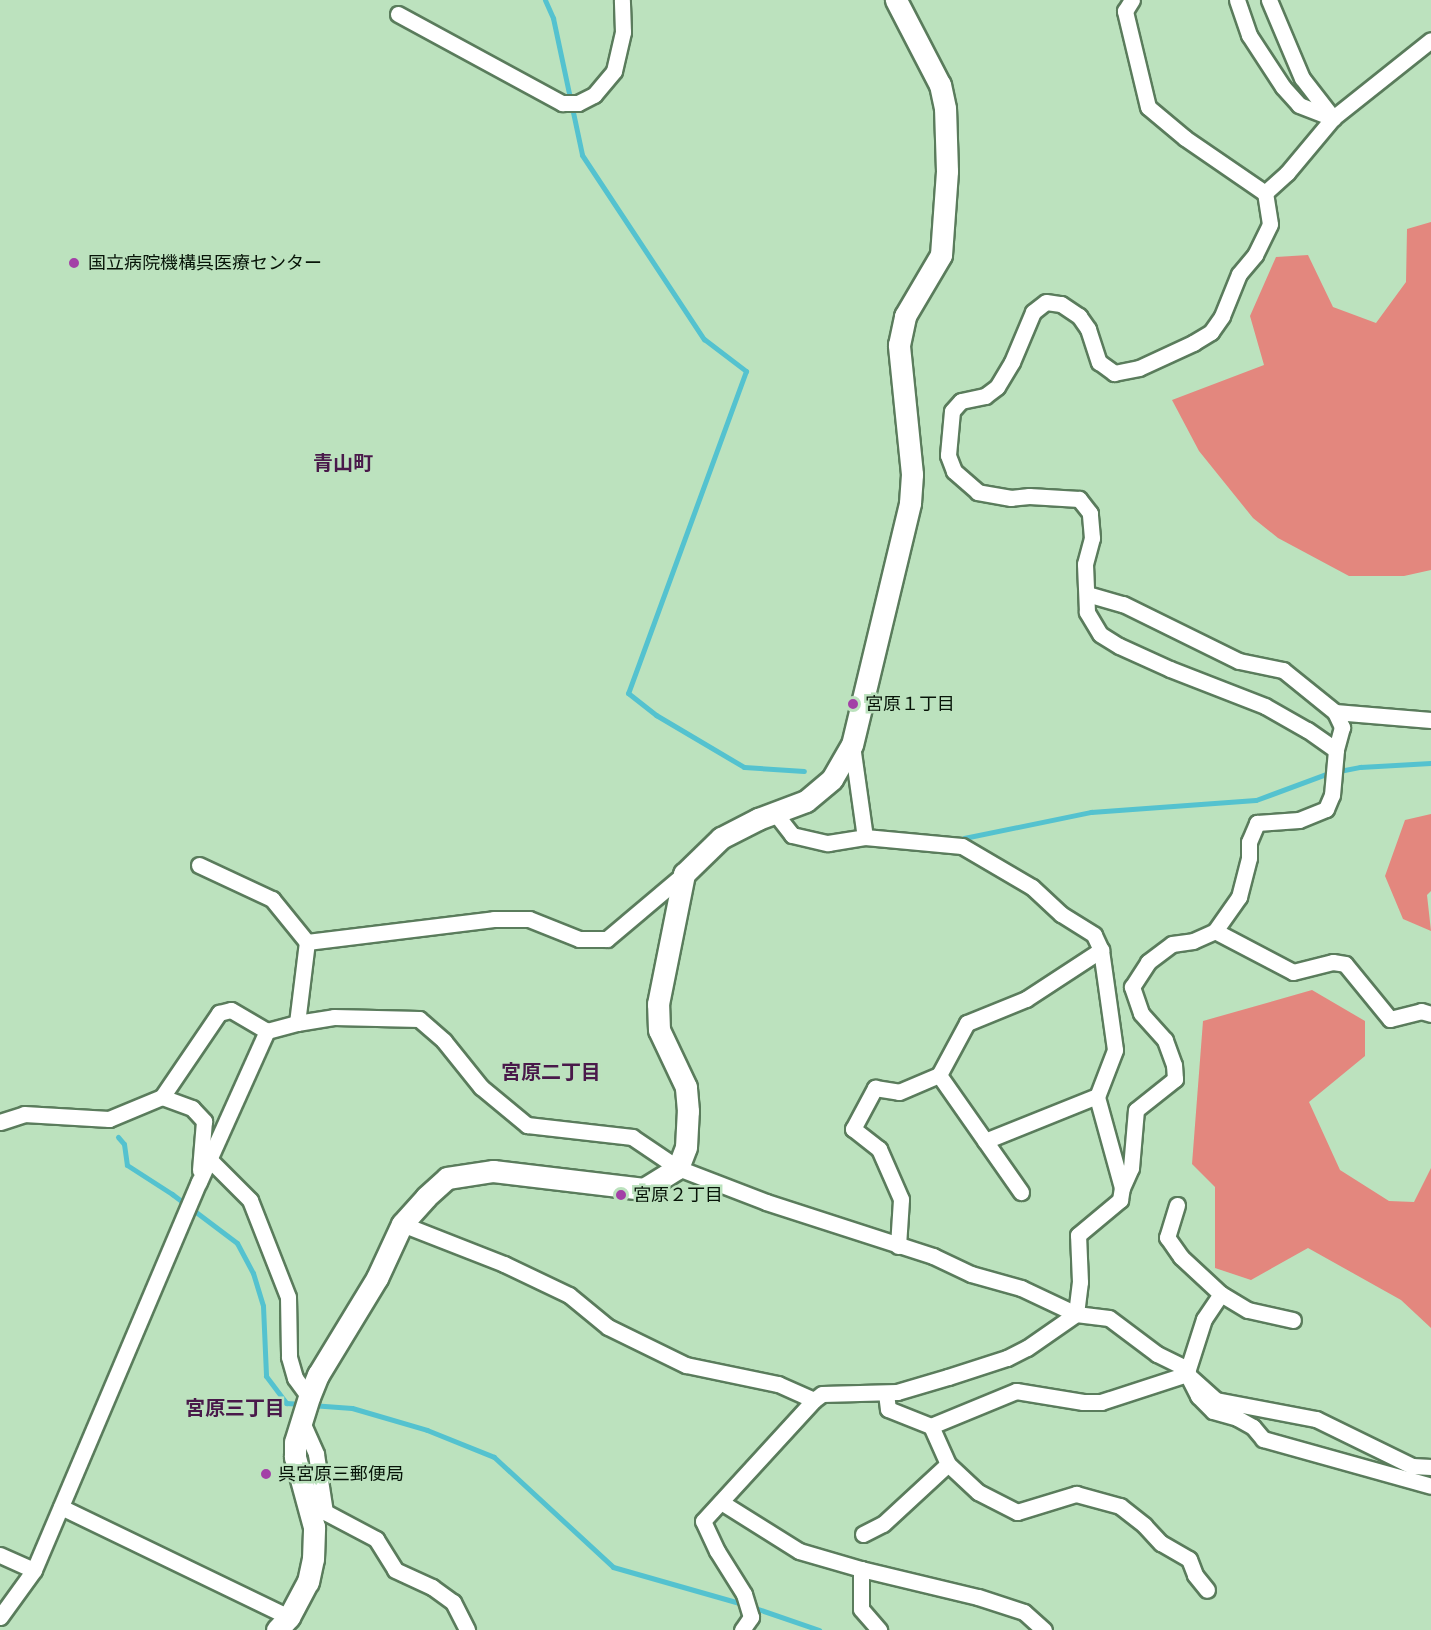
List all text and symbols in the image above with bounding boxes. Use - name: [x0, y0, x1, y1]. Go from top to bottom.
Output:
- place label: 国立病院機構呉医療センター: [88, 252, 322, 274]
- marker: 国立病院機構呉医療センター: [65, 254, 83, 272]
- district label: 青山町: [313, 451, 373, 475]
- place label: 宮原１丁目: [865, 693, 955, 715]
- marker: 宮原１丁目: [846, 697, 860, 711]
- district label: 宮原二丁目: [501, 1060, 601, 1084]
- place label: 宮原２丁目: [633, 1184, 723, 1206]
- marker: 宮原２丁目: [614, 1188, 628, 1202]
- district label: 宮原三丁目: [185, 1396, 285, 1420]
- place label: 呉宮原三郵便局: [278, 1463, 404, 1485]
- marker: 呉宮原三郵便局: [259, 1467, 273, 1481]

